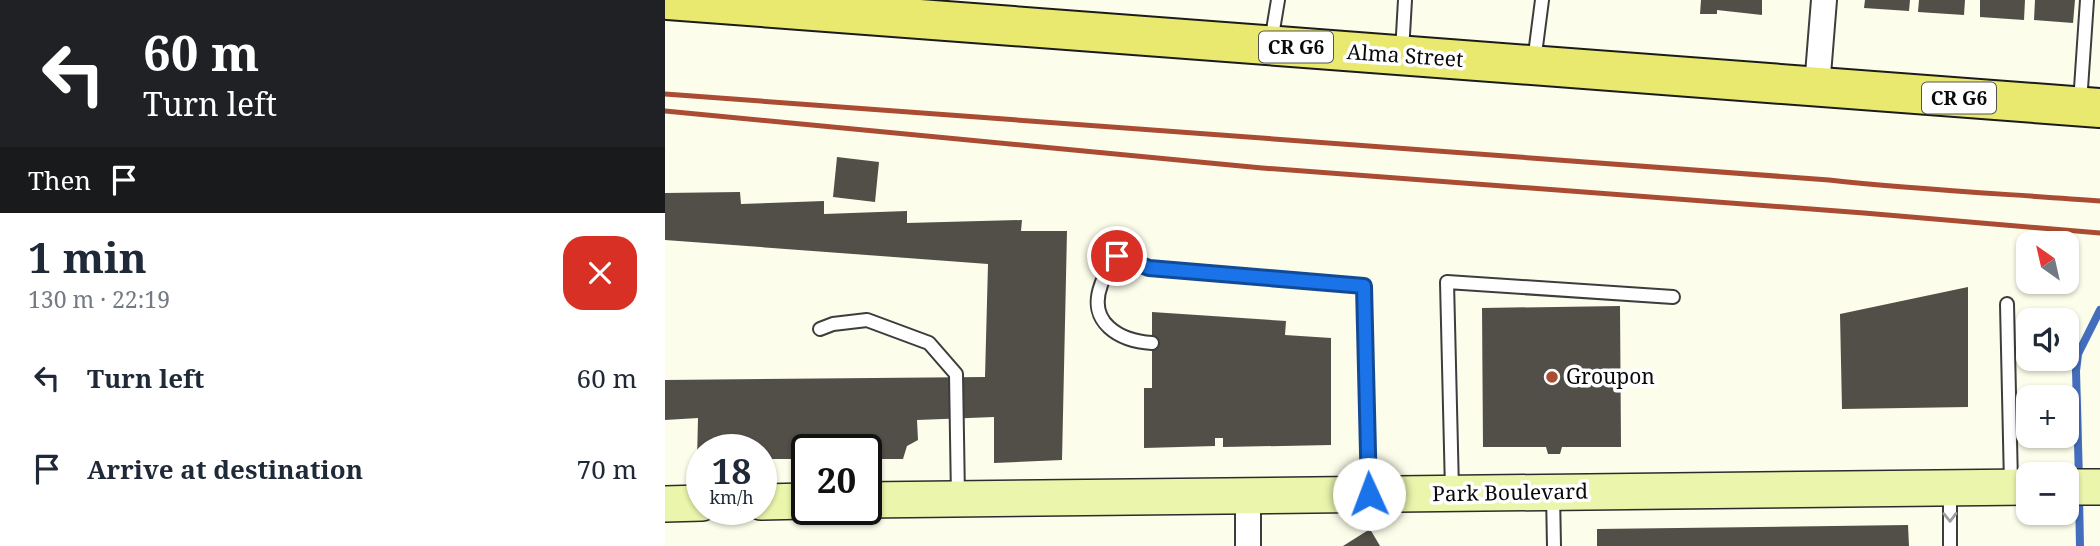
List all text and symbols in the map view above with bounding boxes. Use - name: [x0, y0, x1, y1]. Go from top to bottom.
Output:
- text: 60 m: [143, 19, 259, 85]
- icon: left: [28, 28, 119, 119]
- road number: CR G6: [1259, 32, 1333, 62]
- street label: Alma Street: [1346, 37, 1464, 73]
- text: Turn left: [143, 82, 277, 125]
- road number: CR G6: [1922, 82, 1996, 114]
- icon: arrive: [105, 161, 143, 199]
- text: Then: [28, 162, 91, 198]
- pin: [1087, 226, 1147, 286]
- text: 1 min: [28, 228, 147, 285]
- north arrow: [2016, 231, 2079, 294]
- map controls: [2016, 231, 2079, 525]
- button: close: [563, 236, 637, 310]
- icon: arrive: [1098, 237, 1136, 275]
- text: 130 m · 22:19: [28, 283, 170, 315]
- button: sound: [2016, 308, 2079, 371]
- icon: left: [28, 359, 66, 397]
- text: Turn left: [87, 360, 204, 396]
- text: 60 m: [577, 360, 637, 396]
- place label: Groupon: [1566, 362, 1655, 390]
- marker: Groupon: [1544, 369, 1560, 385]
- button: +: [2016, 385, 2079, 448]
- speed limit sign: 20: [791, 434, 882, 525]
- text: 18: [712, 447, 751, 494]
- icon: arrive: [28, 450, 66, 488]
- text: Arrive at destination: [87, 451, 363, 487]
- text: 70 m: [577, 451, 637, 487]
- position arrow: [1332, 457, 1406, 531]
- button: −: [2016, 462, 2079, 525]
- street label: Park Boulevard: [1432, 477, 1588, 507]
- text: km/h: [709, 485, 754, 509]
- one-way arrow: [1942, 512, 1958, 523]

